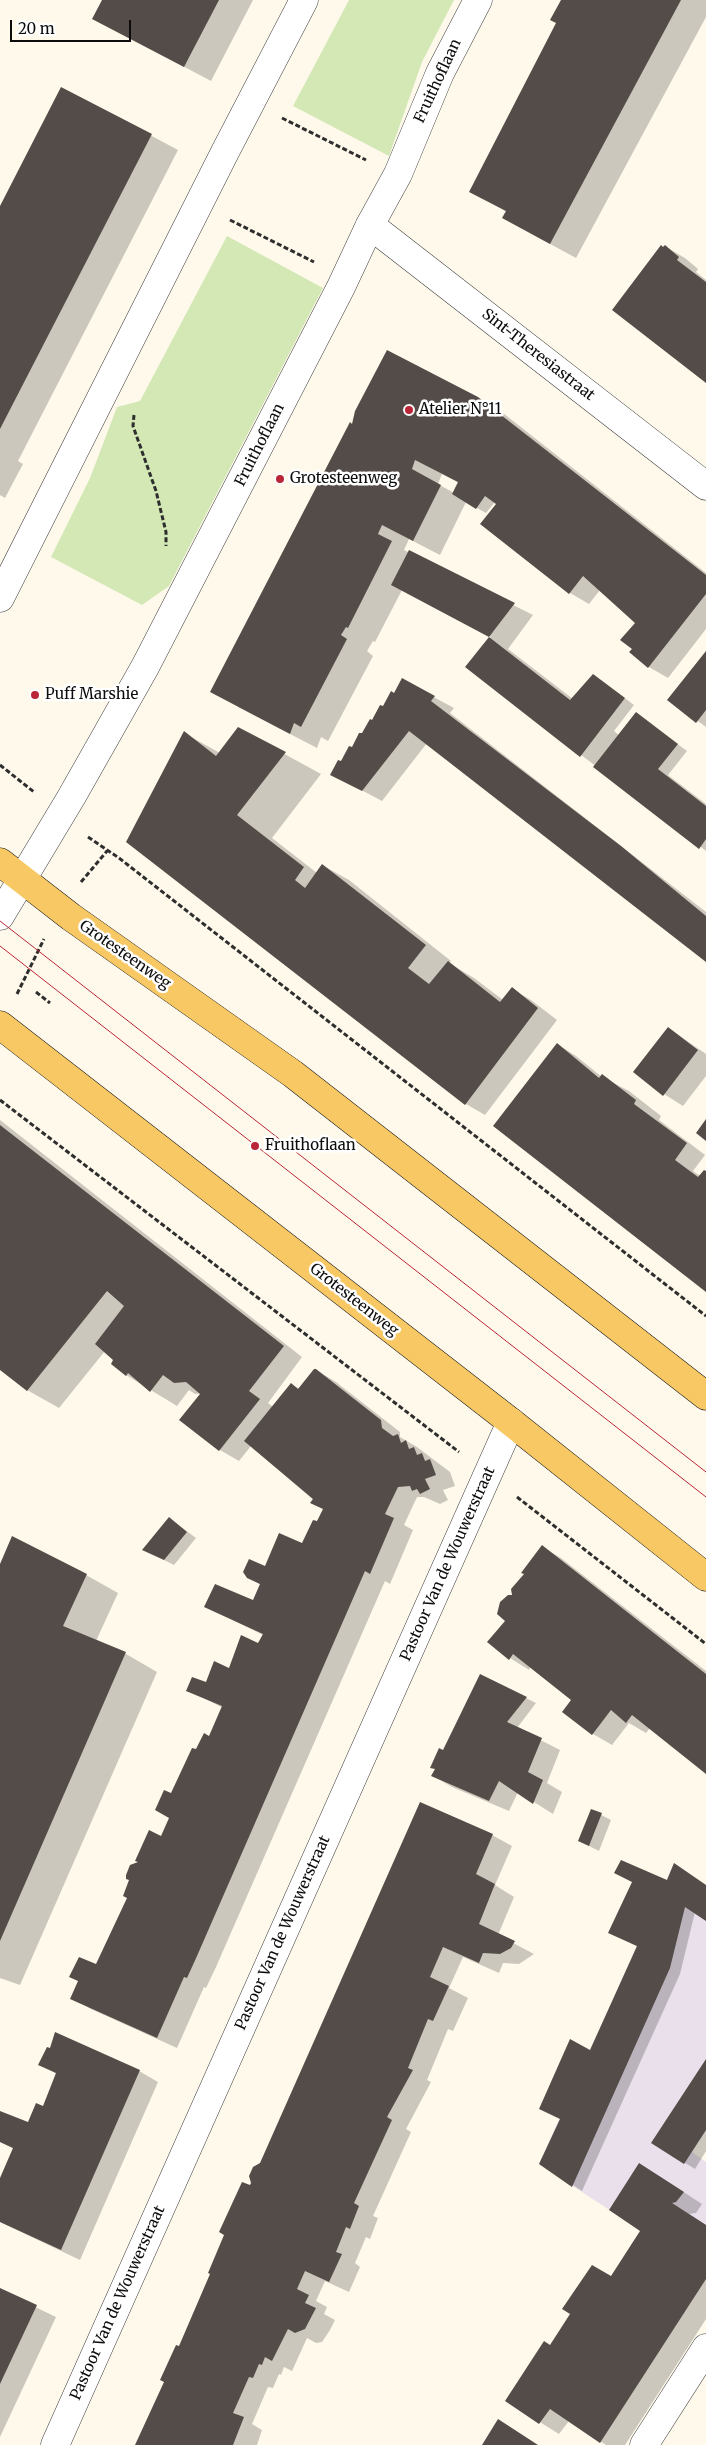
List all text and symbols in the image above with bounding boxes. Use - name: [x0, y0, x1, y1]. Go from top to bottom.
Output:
- scale bar: [12, 10, 134, 42]
- text: 20 m: [18, 19, 55, 38]
- street label: Fruithoflaan: [411, 36, 465, 126]
- street label: Sint-Theresiastraat: [478, 305, 598, 405]
- street label: Fruithoflaan: [231, 400, 289, 490]
- place label: Atelier N°11: [419, 401, 501, 419]
- marker: Atelier N°11: [403, 404, 415, 416]
- place label: Grotesteenweg: [290, 470, 397, 488]
- marker: Grotesteenweg: [274, 473, 286, 485]
- place label: Puff Marshie: [45, 686, 138, 704]
- marker: Puff Marshie: [29, 689, 41, 701]
- street label: Grotesteenweg: [76, 917, 174, 993]
- place label: Fruithoflaan: [265, 1137, 356, 1155]
- marker: Fruithoflaan: [249, 1140, 261, 1152]
- street label: Grotesteenweg: [306, 1260, 402, 1340]
- street label: Pastoor Van de Wouwerstraat: [397, 1464, 499, 1664]
- street label: Pastoor Van de Wouwerstraat: [232, 1833, 334, 2033]
- street label: Pastoor Van de Wouwerstraat: [67, 2203, 169, 2403]

